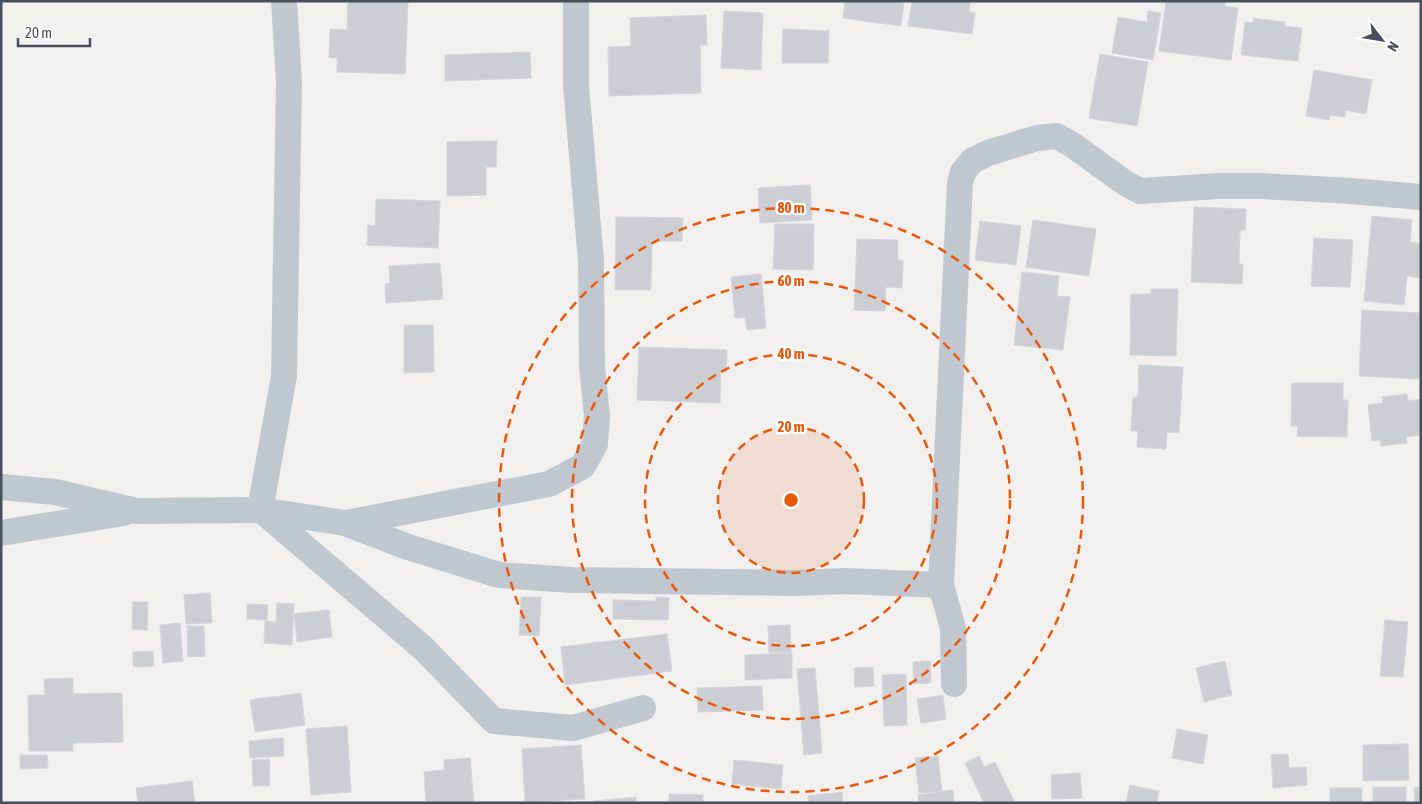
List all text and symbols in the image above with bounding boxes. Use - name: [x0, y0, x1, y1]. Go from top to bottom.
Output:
- scale bar: [18, 15, 90, 47]
- north arrow: [1357, 15, 1407, 65]
- text: 20 m: [25, 24, 52, 41]
- text: N: [1384, 39, 1402, 54]
- text: 80 m: [778, 199, 805, 216]
- text: 60 m: [778, 272, 805, 289]
- text: 40 m: [777, 345, 805, 362]
- text: 20 m: [778, 418, 805, 435]
- centre of rings: [782, 491, 800, 509]

